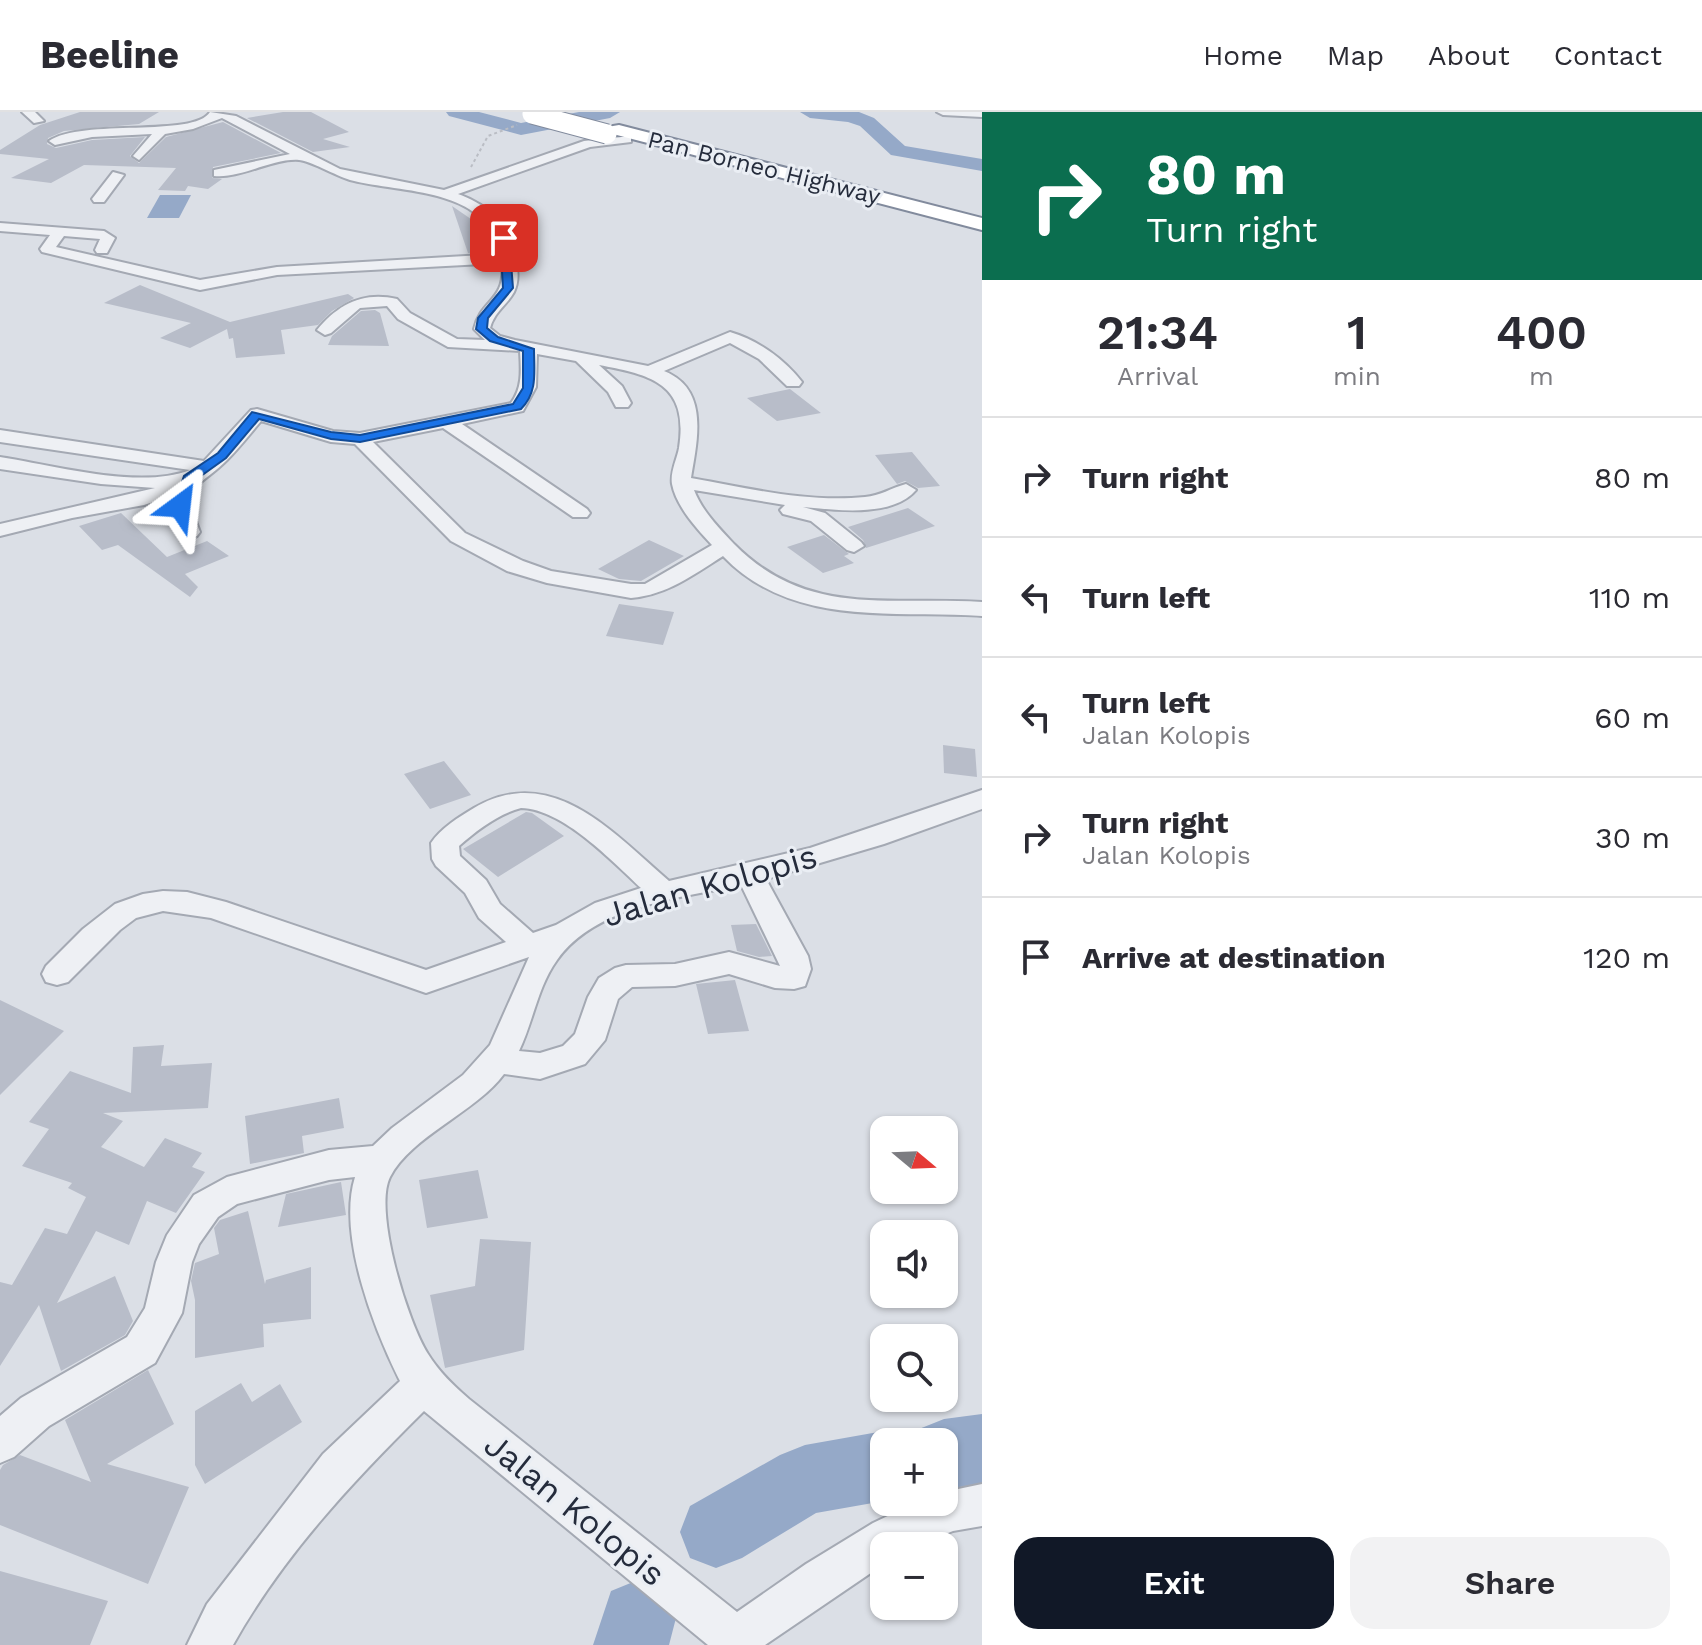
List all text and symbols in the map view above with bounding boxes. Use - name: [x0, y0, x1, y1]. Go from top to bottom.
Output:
- text: Beeline: [40, 33, 179, 77]
- text: Home: [1203, 39, 1283, 72]
- text: Map: [1327, 39, 1384, 72]
- text: About: [1428, 39, 1510, 72]
- text: Contact: [1554, 39, 1662, 72]
- street label: Pan Borneo Highway: [645, 126, 884, 211]
- text: 80 m: [1146, 142, 1286, 208]
- icon: right: [1014, 144, 1118, 248]
- pin: [470, 204, 538, 272]
- text: Turn right: [1146, 209, 1317, 251]
- icon: arrive: [482, 216, 526, 260]
- text: 21:34: [1097, 304, 1218, 361]
- text: 1: [1347, 304, 1367, 361]
- text: 400: [1496, 304, 1587, 361]
- text: Arrival: [1117, 361, 1198, 391]
- text: min: [1333, 361, 1381, 391]
- text: m: [1529, 361, 1554, 391]
- icon: right: [1014, 455, 1058, 499]
- text: Turn right: [1082, 460, 1228, 495]
- text: 80 m: [1594, 460, 1670, 495]
- position arrow: [138, 464, 222, 548]
- icon: left: [1014, 575, 1058, 619]
- text: Turn left: [1082, 580, 1210, 615]
- text: 110 m: [1589, 580, 1670, 615]
- text: Turn left: [1082, 685, 1210, 720]
- icon: left: [1014, 695, 1058, 739]
- text: 60 m: [1594, 700, 1670, 735]
- text: Jalan Kolopis: [1082, 720, 1251, 750]
- text: Turn right: [1082, 805, 1228, 840]
- icon: right: [1014, 815, 1058, 859]
- text: 30 m: [1595, 820, 1670, 855]
- street label: Jalan Kolopis: [598, 835, 822, 935]
- text: Jalan Kolopis: [1082, 840, 1251, 870]
- icon: arrive: [1014, 935, 1058, 979]
- text: Arrive at destination: [1082, 940, 1386, 975]
- text: 120 m: [1583, 940, 1670, 975]
- north arrow: [870, 1116, 958, 1204]
- map controls: [870, 1116, 958, 1620]
- button: sound: [870, 1220, 958, 1308]
- button: search: [870, 1324, 958, 1412]
- street label: Jalan Kolopis: [477, 1424, 673, 1594]
- button: +: [870, 1428, 958, 1516]
- button: −: [870, 1532, 958, 1620]
- button: Exit: [1014, 1537, 1334, 1629]
- button: Share: [1350, 1537, 1670, 1629]

